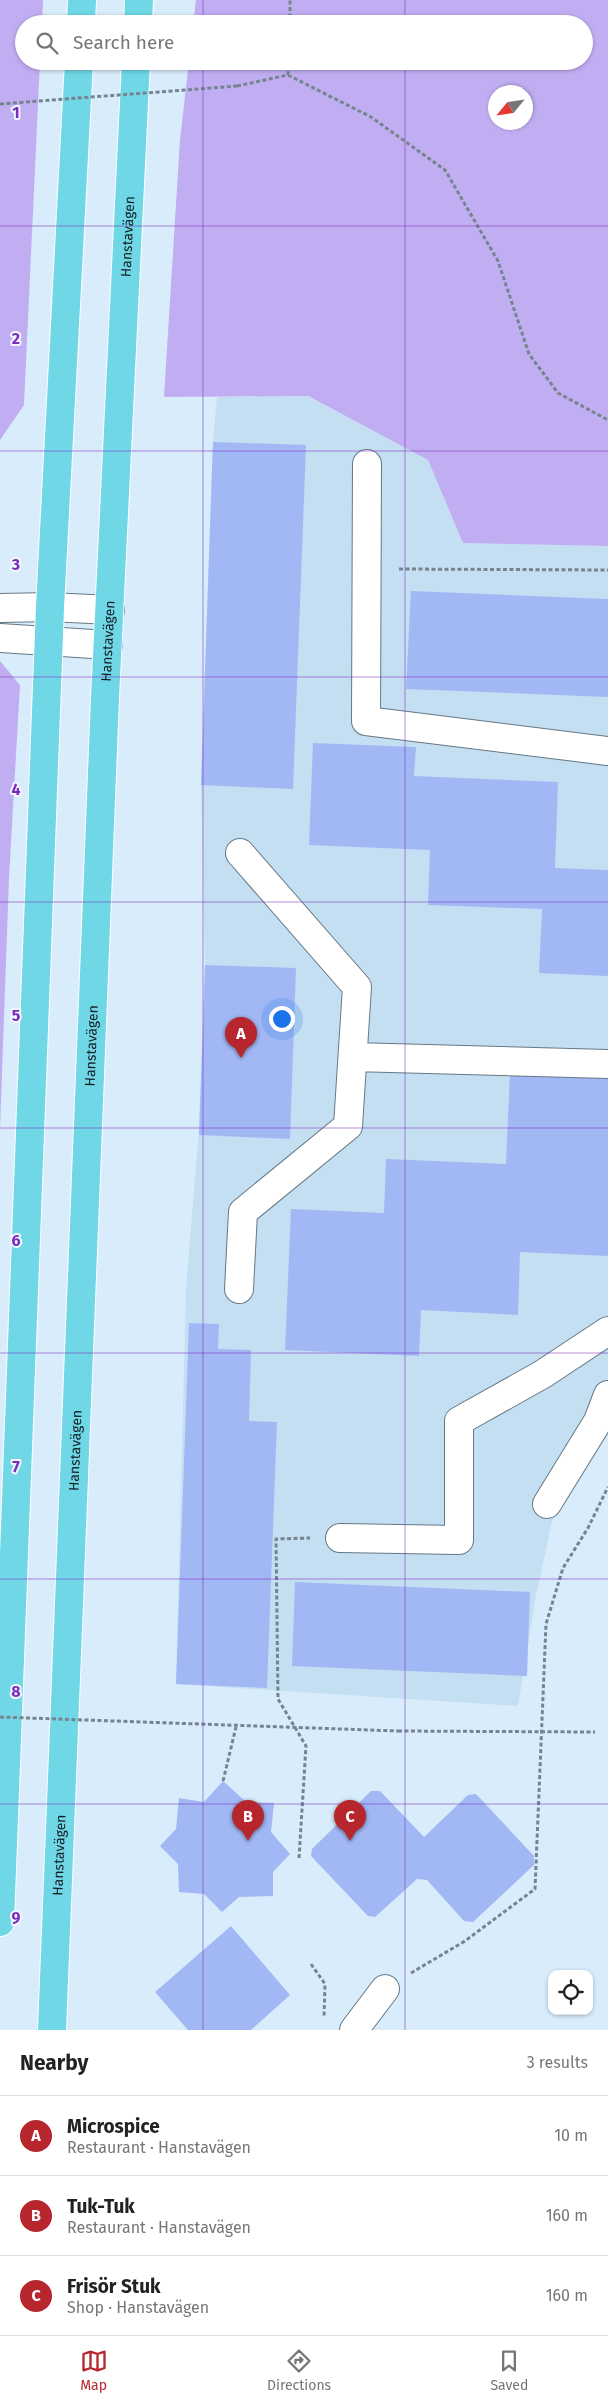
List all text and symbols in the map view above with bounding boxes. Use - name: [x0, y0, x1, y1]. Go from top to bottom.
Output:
- search box: [15, 15, 593, 70]
- icon: search: [33, 29, 61, 57]
- text: Search here: [73, 31, 174, 54]
- north arrow: [488, 85, 533, 130]
- text: 1: [12, 103, 20, 122]
- street label: Hanstavägen: [117, 196, 138, 278]
- text: 2: [12, 329, 20, 348]
- text: 3: [11, 555, 20, 574]
- street label: Hanstavägen: [97, 600, 118, 682]
- text: 4: [11, 780, 21, 799]
- street label: Hanstavägen: [81, 1005, 101, 1087]
- text: 5: [12, 1006, 21, 1025]
- your location: [269, 1006, 295, 1032]
- pin: A: [225, 1017, 257, 1058]
- text: 6: [11, 1231, 21, 1250]
- street label: Hanstavägen: [65, 1409, 85, 1491]
- text: 7: [12, 1457, 20, 1476]
- text: 8: [11, 1682, 21, 1701]
- pin: B: [232, 1800, 264, 1841]
- pin: C: [334, 1800, 366, 1841]
- street label: Hanstavägen: [49, 1814, 69, 1896]
- text: 9: [12, 1908, 21, 1927]
- map controls: [548, 1970, 593, 2015]
- button: locate: [548, 1970, 593, 2015]
- text: Nearby: [20, 2050, 88, 2076]
- text: 3 results: [527, 2053, 588, 2072]
- text: Microspice: [67, 2115, 160, 2138]
- text: A: [31, 2126, 41, 2145]
- text: 10 m: [554, 2126, 588, 2145]
- text: Restaurant · Hanstavägen: [67, 2138, 251, 2157]
- text: Tuk-Tuk: [67, 2195, 135, 2218]
- text: B: [31, 2206, 41, 2225]
- text: 160 m: [546, 2206, 588, 2225]
- text: Restaurant · Hanstavägen: [67, 2218, 251, 2237]
- text: Frisör Stuk: [67, 2275, 161, 2298]
- text: C: [31, 2286, 41, 2305]
- text: 160 m: [546, 2286, 588, 2305]
- text: Shop · Hanstavägen: [67, 2298, 209, 2317]
- tab: Map: [80, 2347, 108, 2394]
- tab: Directions: [267, 2347, 331, 2394]
- tab: Saved: [490, 2347, 528, 2394]

